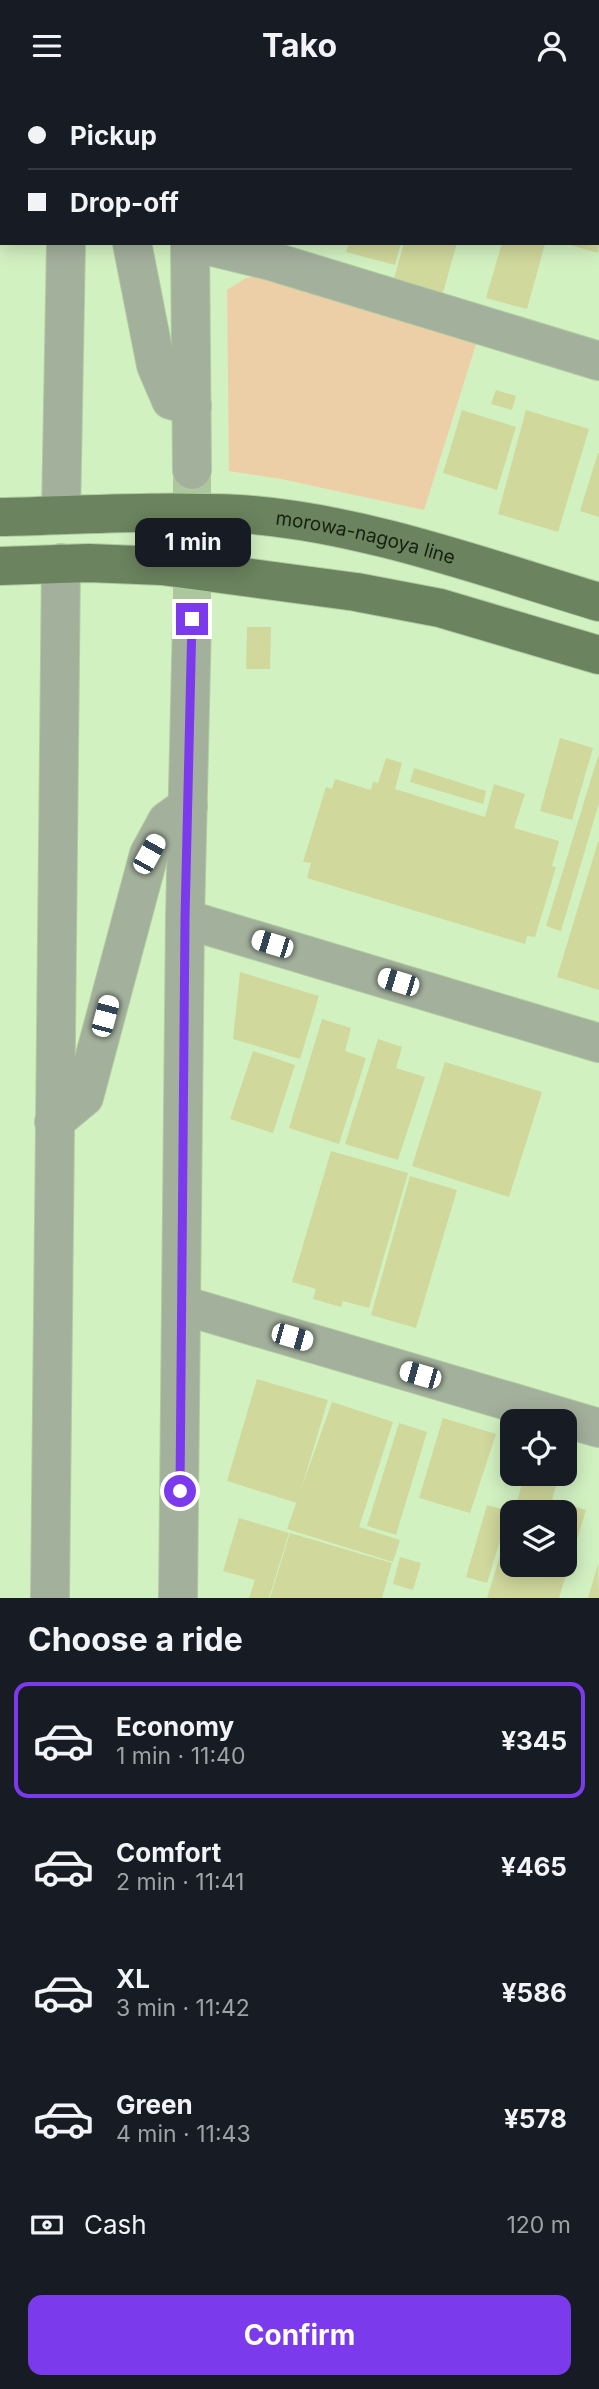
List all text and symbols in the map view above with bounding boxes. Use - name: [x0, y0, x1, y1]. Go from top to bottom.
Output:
- text: Tako: [262, 26, 337, 65]
- icon: menu: [28, 27, 66, 65]
- icon: person: [533, 27, 571, 65]
- text: Pickup: [70, 120, 157, 151]
- text: Drop-off: [70, 187, 179, 218]
- street label: morowa-nagoya line: [274, 506, 458, 569]
- callout: 1 min: [134, 517, 250, 567]
- text: 1 min: [165, 528, 221, 556]
- route end: [176, 603, 208, 635]
- car: [130, 831, 169, 877]
- car: [249, 928, 296, 960]
- car: [375, 966, 422, 998]
- car: [90, 993, 121, 1039]
- car: [269, 1321, 316, 1353]
- car: [397, 1359, 444, 1391]
- map controls: [500, 1409, 577, 1577]
- button: locate: [500, 1409, 577, 1486]
- route start: [164, 1475, 196, 1507]
- button: layers: [500, 1500, 577, 1577]
- text: Choose a ride: [28, 1620, 243, 1659]
- icon: car: [32, 1709, 95, 1772]
- text: Economy: [116, 1711, 234, 1742]
- text: ¥345: [501, 1725, 567, 1756]
- text: 1 min · 11:40: [116, 1742, 245, 1770]
- icon: car: [32, 1835, 95, 1898]
- text: Comfort: [116, 1837, 221, 1868]
- text: ¥465: [501, 1851, 567, 1882]
- text: 2 min · 11:41: [116, 1868, 244, 1896]
- icon: car: [32, 1961, 95, 2024]
- text: XL: [116, 1963, 150, 1994]
- text: ¥586: [502, 1977, 567, 2008]
- text: 3 min · 11:42: [116, 1994, 250, 2022]
- icon: car: [32, 2087, 95, 2150]
- text: Green: [116, 2089, 193, 2120]
- text: ¥578: [504, 2103, 567, 2134]
- text: 4 min · 11:43: [116, 2120, 251, 2148]
- icon: cash: [28, 2206, 66, 2244]
- text: Cash: [84, 2209, 147, 2240]
- text: 120 m: [506, 2211, 571, 2239]
- button: Confirm: [28, 2295, 571, 2375]

